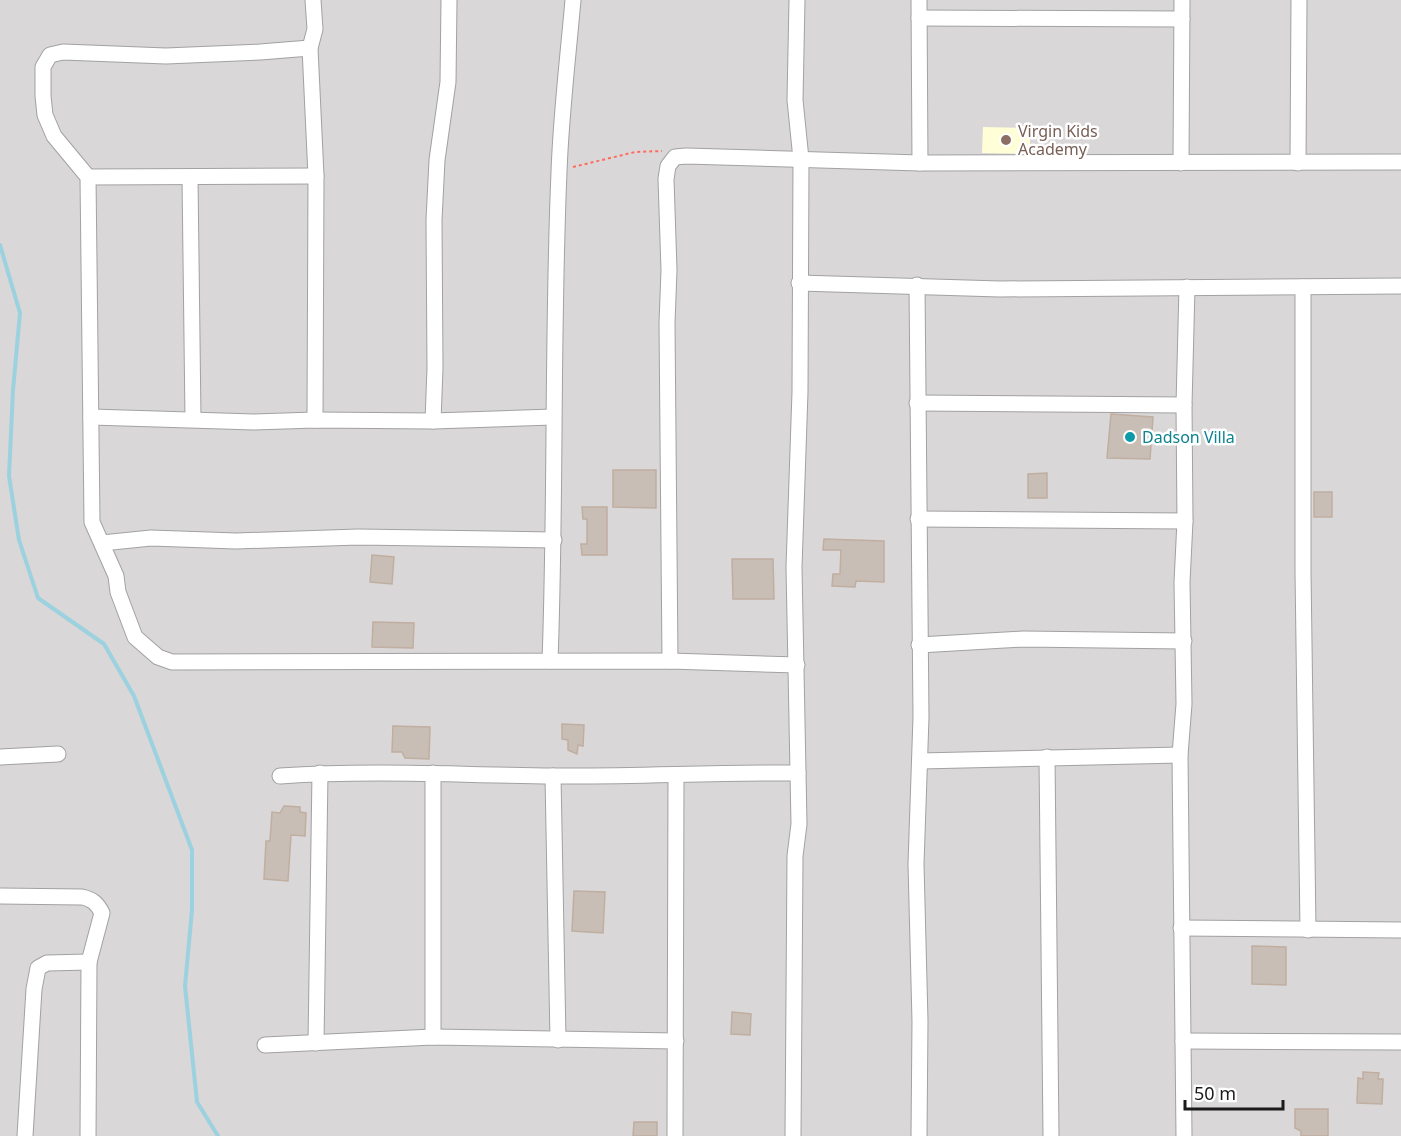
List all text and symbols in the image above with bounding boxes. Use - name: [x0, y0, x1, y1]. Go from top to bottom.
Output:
- place label: Virgin Kids Academy: [1018, 120, 1098, 160]
- marker: Virgin Kids Academy: [999, 133, 1013, 147]
- place label: Dadson Villa: [1142, 426, 1235, 448]
- marker: Dadson Villa: [1123, 430, 1137, 444]
- scale bar: [1185, 1073, 1282, 1111]
- text: 50 m: [1194, 1081, 1236, 1105]

